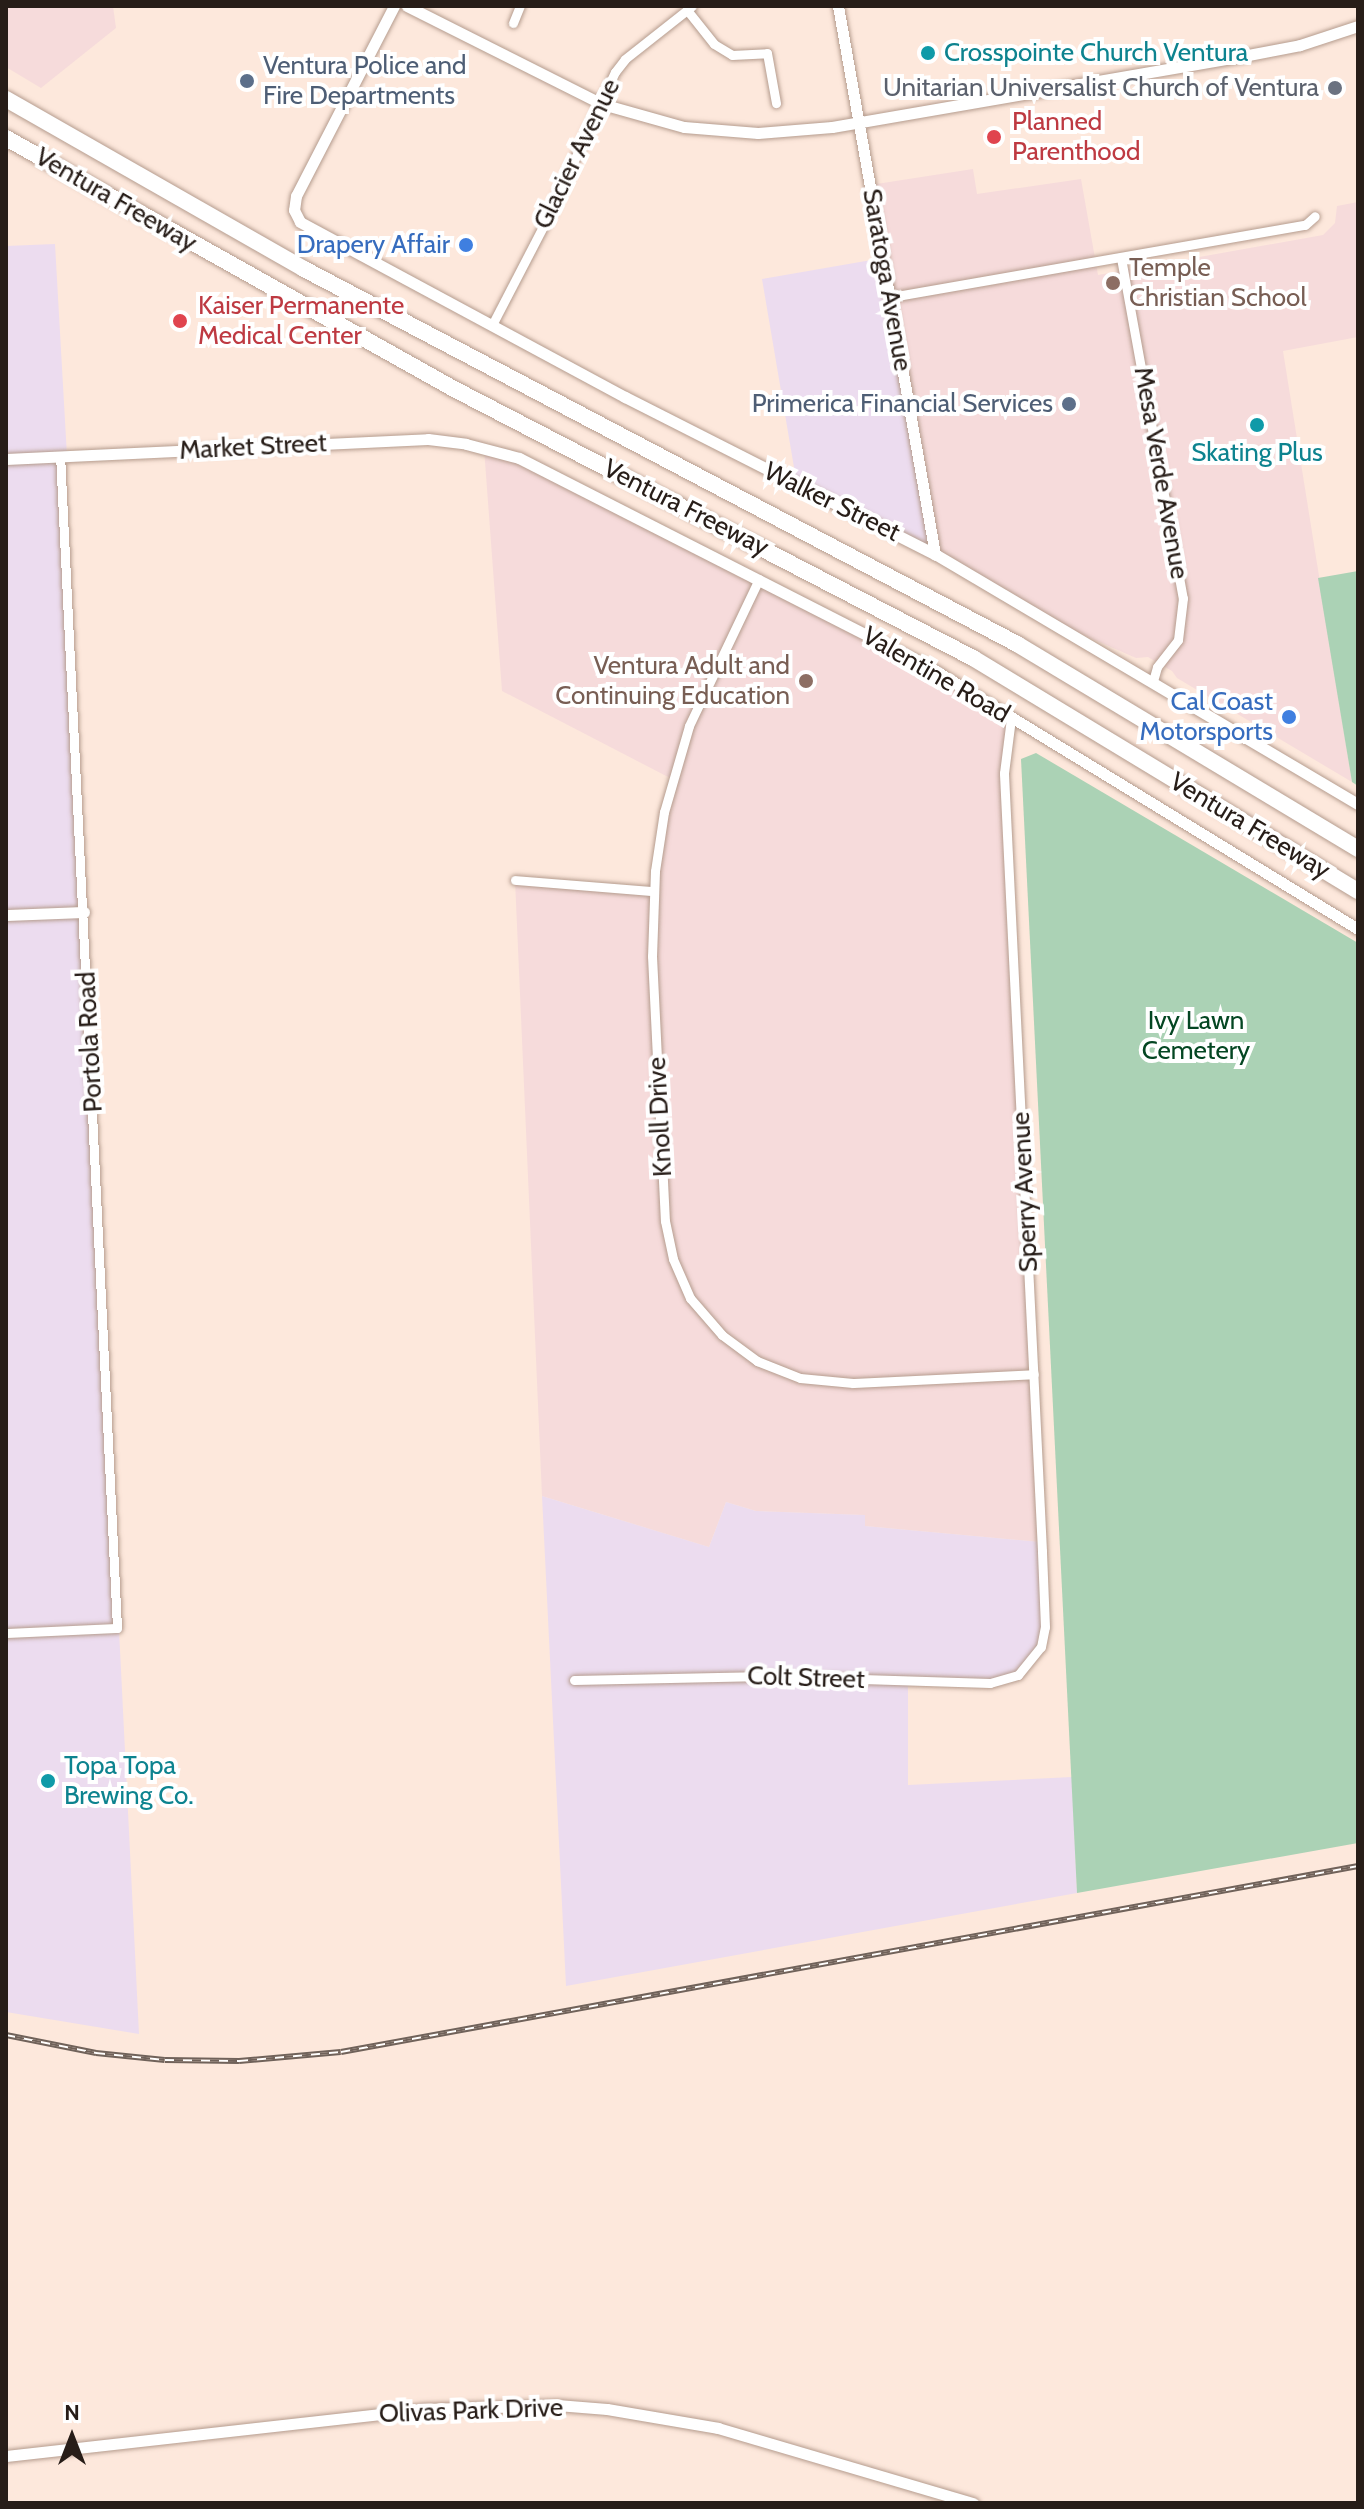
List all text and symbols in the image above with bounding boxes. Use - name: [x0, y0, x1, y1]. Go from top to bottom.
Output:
- place label: Crosspointe Church Ventura: [944, 37, 1248, 69]
- marker: Crosspointe Church Ventura: [919, 44, 937, 62]
- place label: Ventura Police and Fire Departments: [263, 50, 466, 112]
- marker: Ventura Police and Fire Departments: [238, 72, 256, 90]
- place label: Unitarian Universalist Church of Ventura: [883, 72, 1319, 104]
- street label: Glacier Avenue: [527, 74, 627, 234]
- marker: Unitarian Universalist Church of Ventura: [1326, 79, 1344, 97]
- place label: Planned Parenthood: [1012, 106, 1140, 168]
- marker: Planned Parenthood: [983, 126, 1005, 148]
- street label: Ventura Freeway: [30, 141, 202, 259]
- street label: Saratoga Avenue: [856, 186, 918, 374]
- place label: Drapery Affair: [297, 229, 450, 261]
- marker: Drapery Affair: [457, 236, 475, 254]
- place label: Temple Christian School: [1129, 252, 1307, 314]
- marker: Temple Christian School: [1104, 274, 1122, 292]
- place label: Kaiser Permanente Medical Center: [198, 290, 404, 352]
- marker: Kaiser Permanente Medical Center: [169, 310, 191, 332]
- street label: Mesa Verde Avenue: [1127, 365, 1195, 581]
- place label: Primerica Financial Services: [752, 388, 1053, 420]
- marker: Primerica Financial Services: [1060, 395, 1078, 413]
- marker: Skating Plus: [1248, 416, 1266, 434]
- street label: Market Street: [179, 428, 327, 466]
- place label: Skating Plus: [1191, 437, 1323, 469]
- street label: Ventura Freeway: [598, 453, 774, 563]
- street label: Walker Street: [759, 456, 905, 548]
- street label: Valentine Road: [857, 620, 1015, 730]
- place label: Ventura Adult and Continuing Education: [555, 650, 790, 712]
- marker: Ventura Adult and Continuing Education: [797, 672, 815, 690]
- place label: Cal Coast Motorsports: [1140, 686, 1273, 748]
- marker: Cal Coast Motorsports: [1280, 708, 1298, 726]
- street label: Ventura Freeway: [1164, 766, 1336, 886]
- street label: Portola Road: [71, 971, 109, 1113]
- park label: Ivy Lawn Cemetery: [1142, 1005, 1250, 1066]
- street label: Knoll Drive: [641, 1056, 679, 1178]
- street label: Sperry Avenue: [1005, 1111, 1045, 1273]
- street label: Colt Street: [747, 1660, 865, 1696]
- place label: Topa Topa Brewing Co.: [64, 1750, 194, 1812]
- marker: Topa Topa Brewing Co.: [39, 1772, 57, 1790]
- street label: Olivas Park Drive: [378, 2392, 564, 2430]
- north arrow: [32, 2397, 112, 2477]
- text: N: [64, 2399, 80, 2426]

